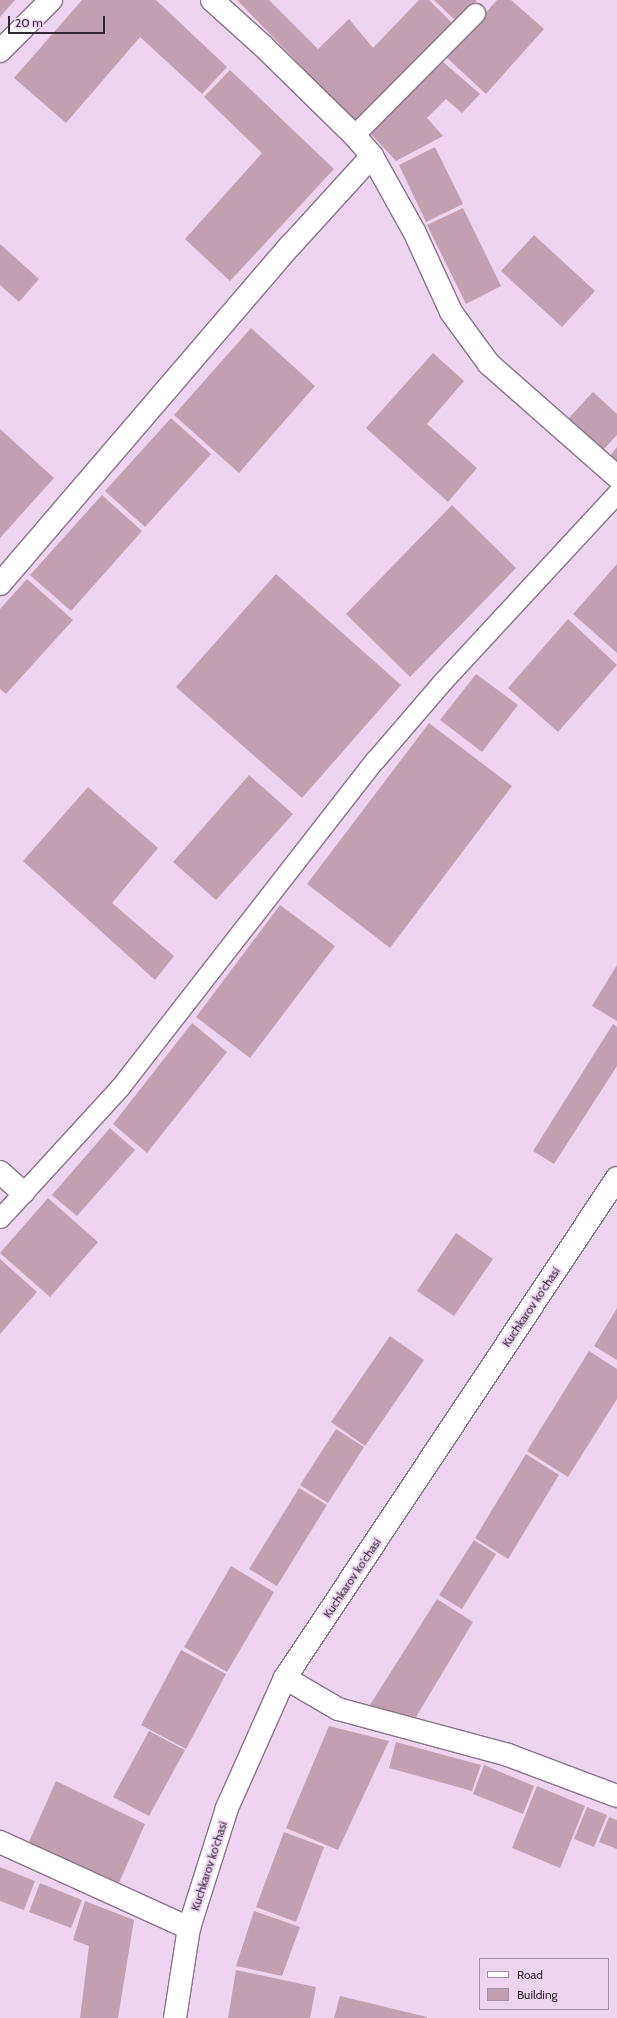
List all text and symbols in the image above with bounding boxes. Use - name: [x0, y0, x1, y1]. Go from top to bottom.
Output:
- scale bar: [10, 8, 107, 34]
- text: 20 m: [15, 15, 43, 30]
- street label: Kuchkarov ko'chasi: [499, 1264, 563, 1350]
- street label: Kuchkarov ko'chasi: [320, 1535, 384, 1621]
- street label: Kuchkarov ko'chasi: [188, 1820, 230, 1912]
- legend: [479, 1958, 609, 2010]
- text: Road: [517, 1967, 543, 1982]
- text: Building: [517, 1987, 558, 2002]

